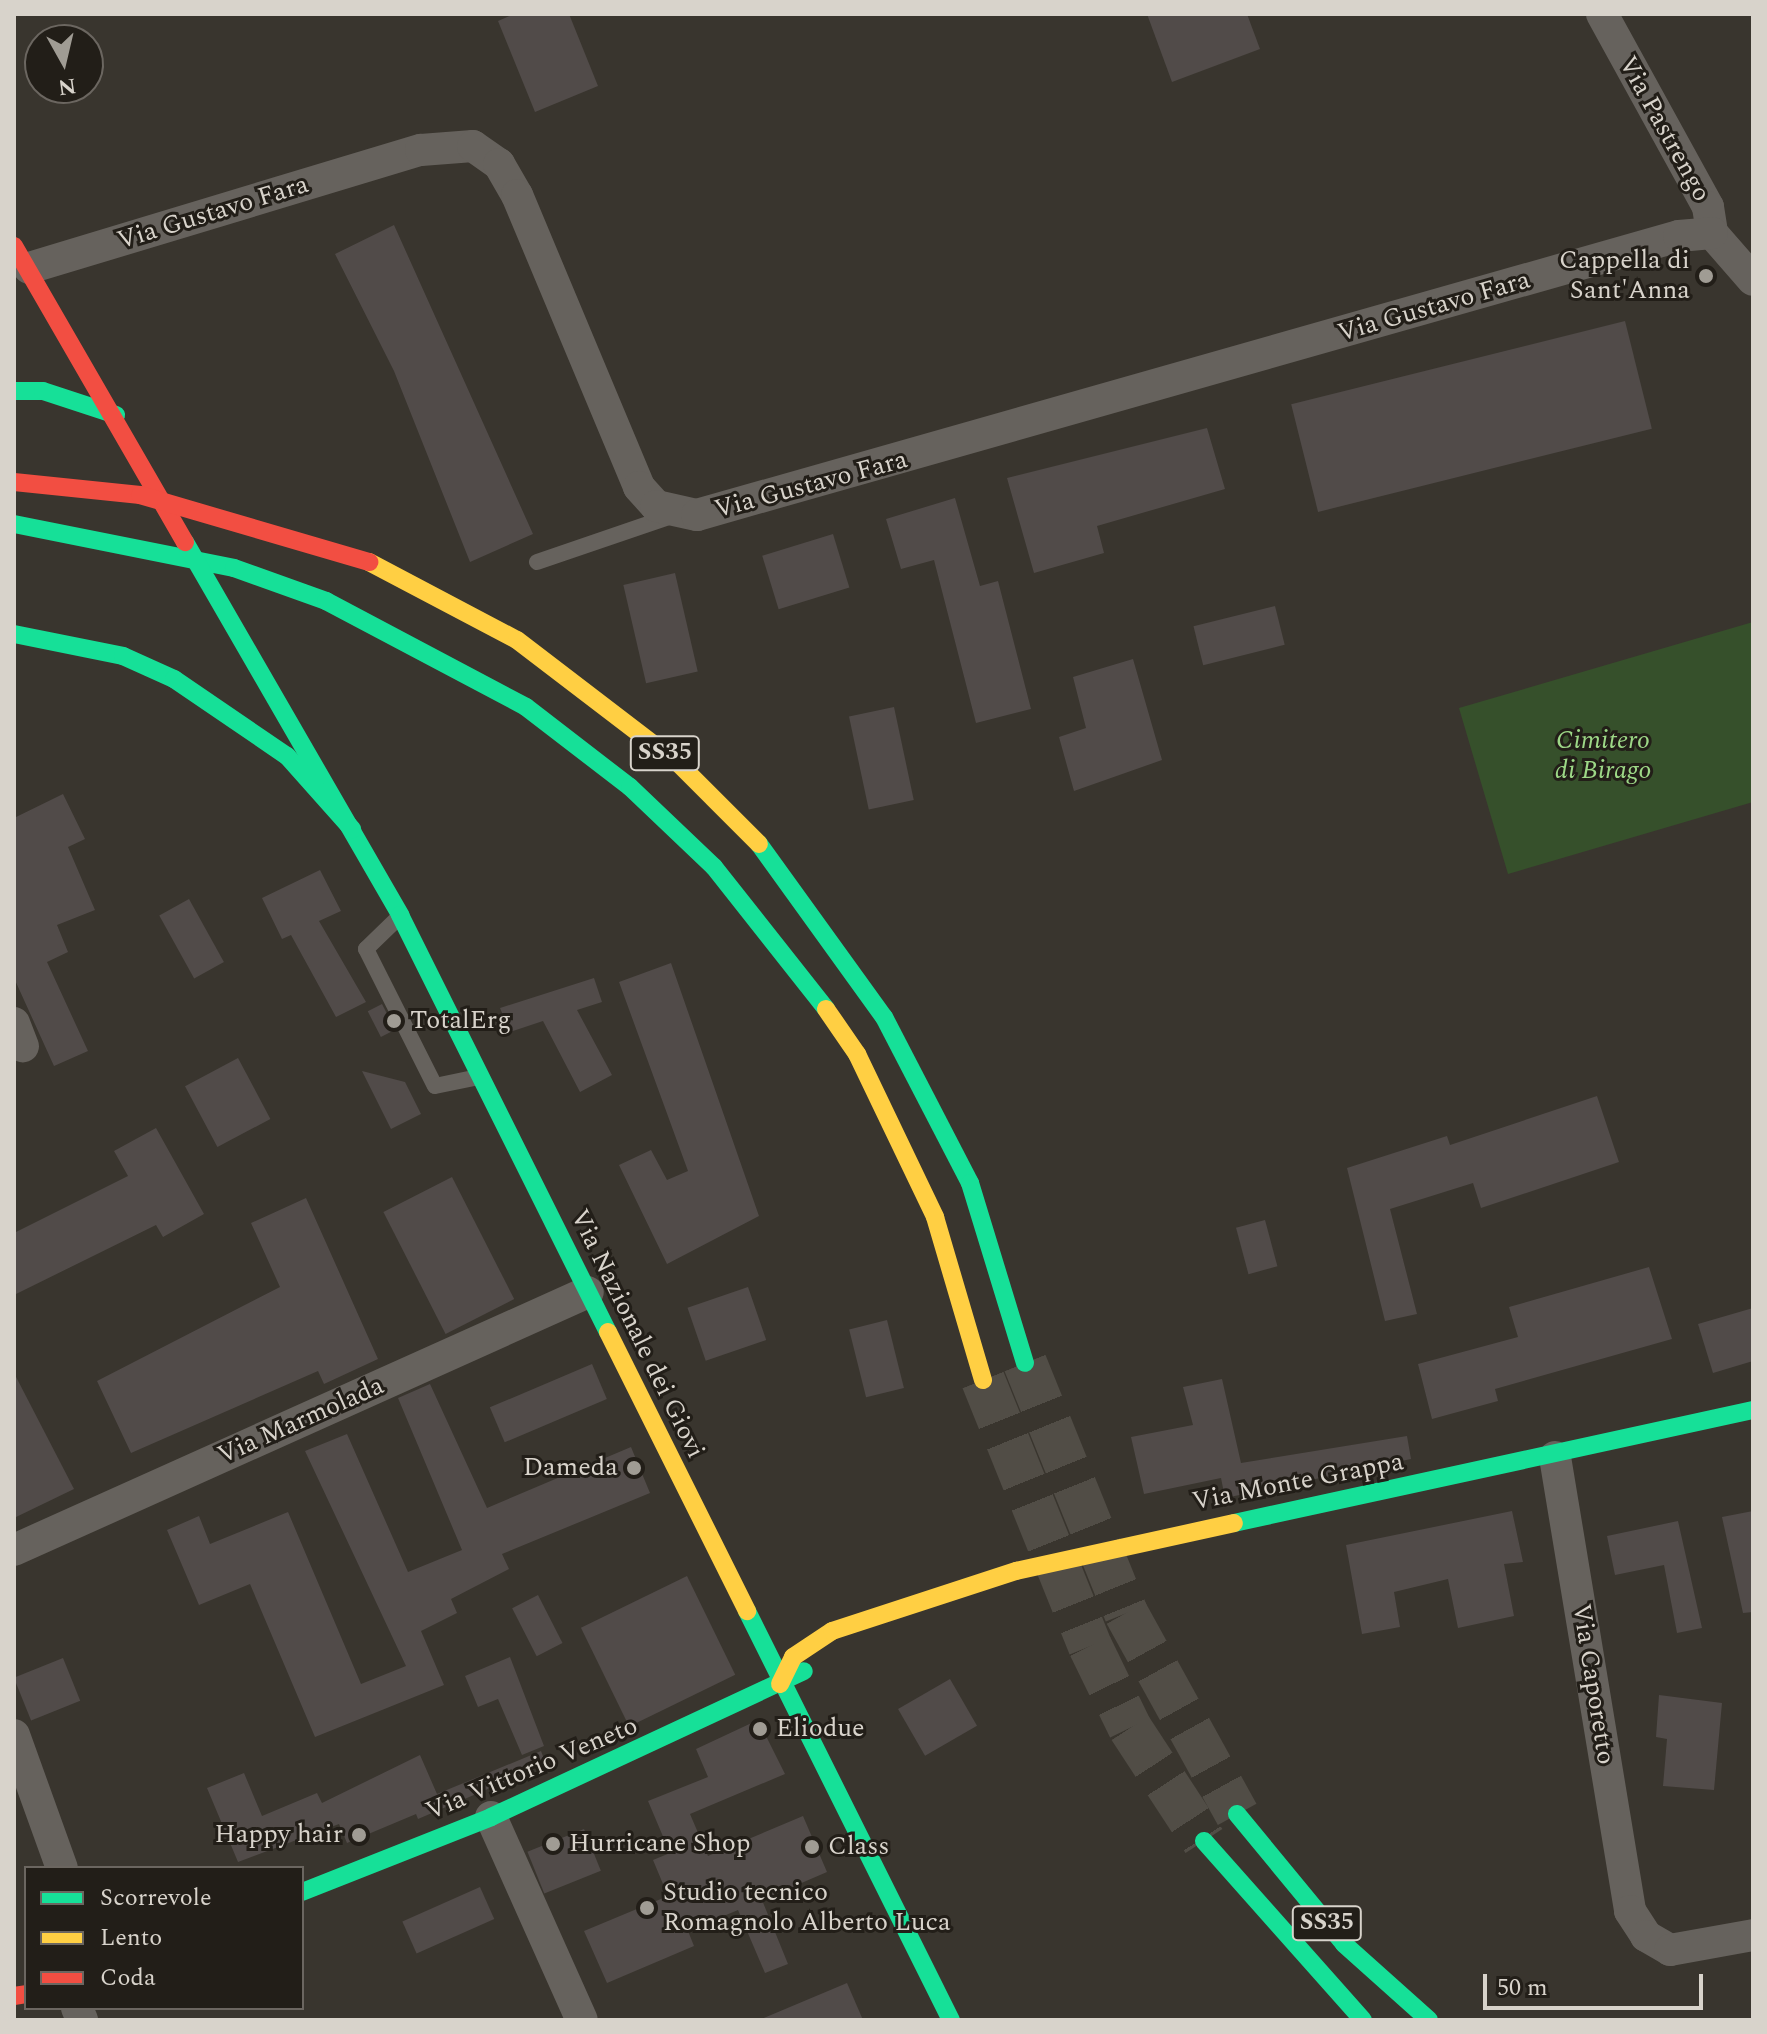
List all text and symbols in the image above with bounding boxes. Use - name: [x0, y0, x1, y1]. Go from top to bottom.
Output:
- north arrow: [24, 24, 104, 104]
- street label: Via Pastrengo: [1611, 51, 1717, 207]
- text: N: [56, 69, 78, 104]
- street label: Via Gustavo Fara: [114, 169, 312, 257]
- place label: Cappella di Sant'Anna: [1559, 245, 1690, 306]
- street label: Via Gustavo Fara: [1334, 265, 1534, 349]
- marker: Cappella di Sant'Anna: [1697, 267, 1715, 285]
- street label: Via Gustavo Fara: [711, 444, 911, 526]
- park label: Cimitero di Birago: [1555, 725, 1651, 786]
- road number: SS35: [629, 733, 701, 773]
- place label: TotalErg: [410, 1005, 511, 1037]
- marker: TotalErg: [385, 1012, 403, 1030]
- street label: Via Nazionale dei Giovi: [563, 1204, 711, 1464]
- street label: Via Marmolada: [213, 1370, 389, 1472]
- street label: Via Monte Grappa: [1190, 1446, 1406, 1518]
- place label: Dameda: [523, 1452, 618, 1484]
- marker: Dameda: [625, 1459, 643, 1477]
- street label: Via Caporetto: [1565, 1601, 1621, 1767]
- street label: Via Vittorio Veneto: [421, 1710, 643, 1828]
- place label: Eliodue: [776, 1713, 865, 1745]
- marker: Eliodue: [751, 1720, 769, 1738]
- place label: Happy hair: [215, 1819, 343, 1851]
- marker: Happy hair: [350, 1826, 368, 1844]
- place label: Hurricane Shop: [569, 1828, 751, 1860]
- place label: Class: [828, 1831, 889, 1863]
- marker: Hurricane Shop: [544, 1835, 562, 1853]
- marker: Class: [803, 1838, 821, 1856]
- legend: [24, 1866, 304, 2010]
- place label: Studio tecnico Romagnolo Alberto Luca: [663, 1877, 951, 1938]
- text: Scorrevole: [100, 1880, 212, 1916]
- marker: Studio tecnico Romagnolo Alberto Luca: [638, 1899, 656, 1917]
- road number: SS35: [1291, 1903, 1363, 1943]
- text: Lento: [100, 1920, 162, 1956]
- scale bar: [1487, 1958, 1707, 2008]
- text: Coda: [100, 1960, 156, 1996]
- text: 50 m: [1497, 1970, 1548, 2006]

